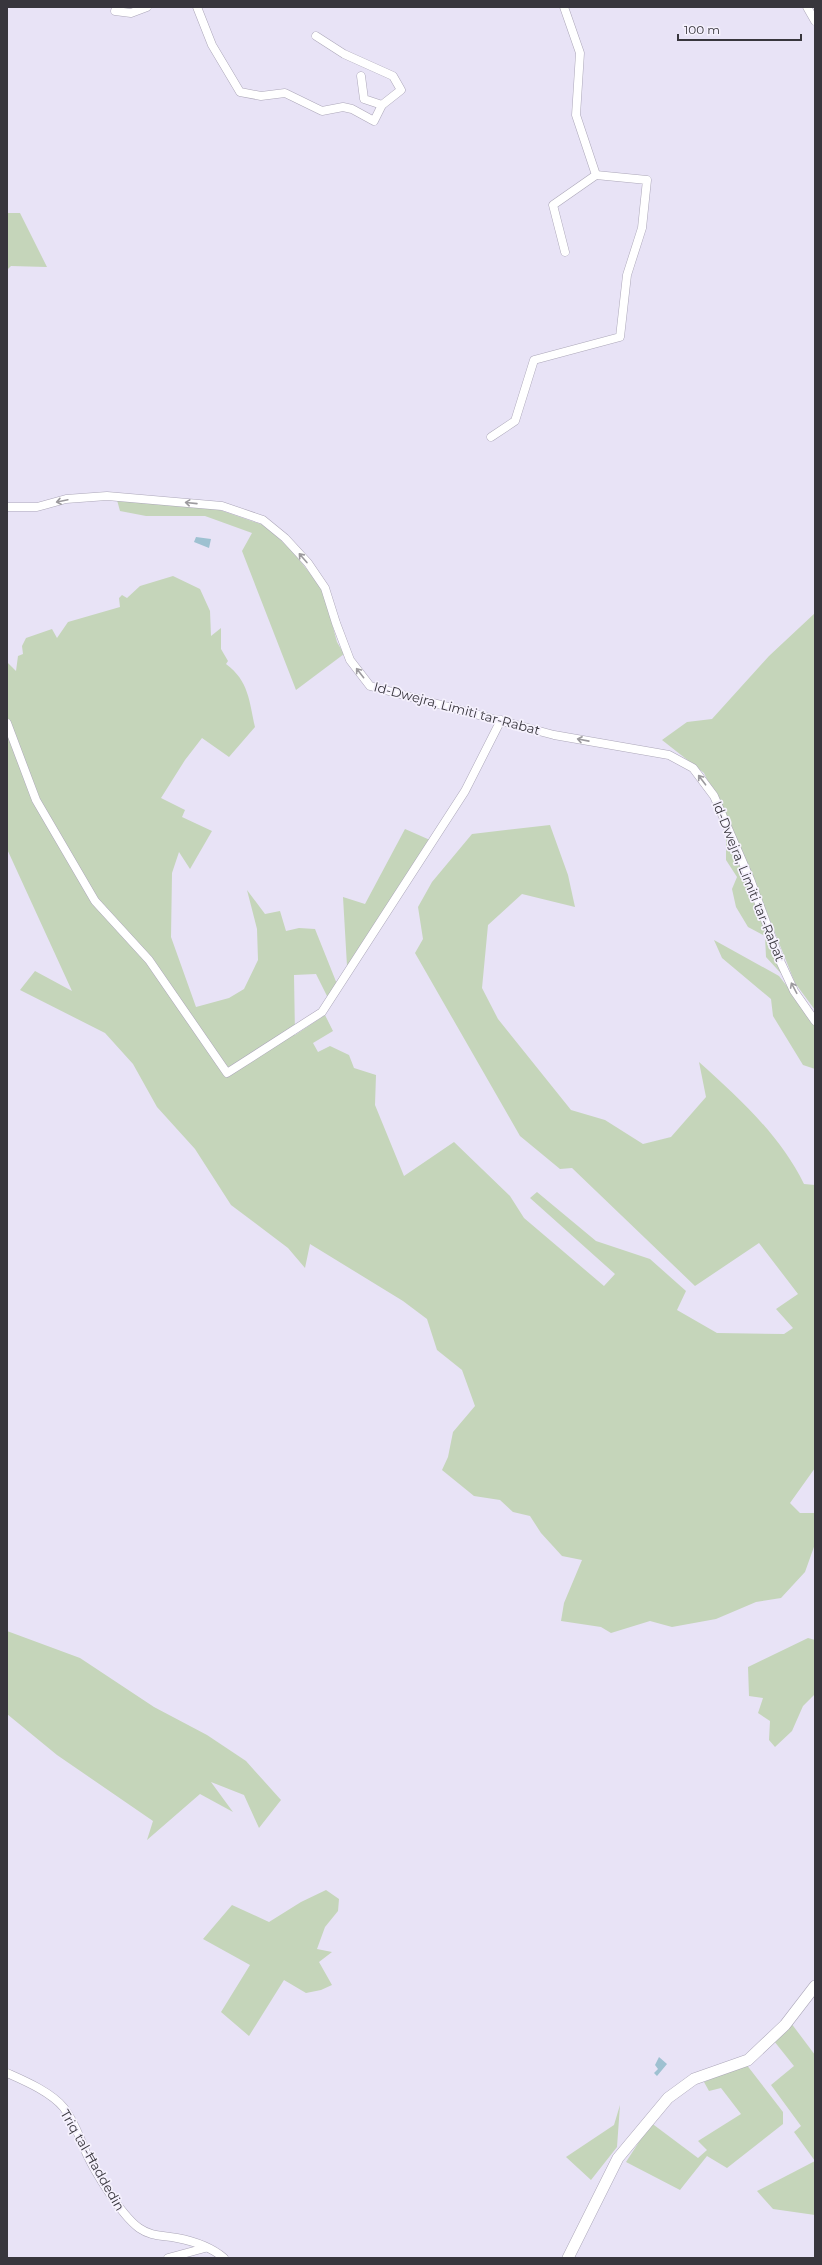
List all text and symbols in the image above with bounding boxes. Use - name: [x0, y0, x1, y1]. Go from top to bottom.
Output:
- scale bar: [678, 16, 801, 42]
- text: 100 m: [684, 22, 720, 37]
- one-way arrow: [55, 497, 68, 505]
- one-way arrow: [185, 499, 198, 507]
- one-way arrow: [299, 553, 308, 564]
- one-way arrow: [356, 668, 365, 679]
- street label: Id-Dwejra, Limiti tar-Rabat: [372, 678, 542, 738]
- one-way arrow: [577, 736, 590, 744]
- one-way arrow: [698, 775, 707, 786]
- street label: Id-Dwejra, Limiti tar-Rabat: [709, 799, 789, 963]
- one-way arrow: [789, 983, 797, 995]
- street label: Triq tal-Ħaddedin: [58, 2107, 128, 2213]

